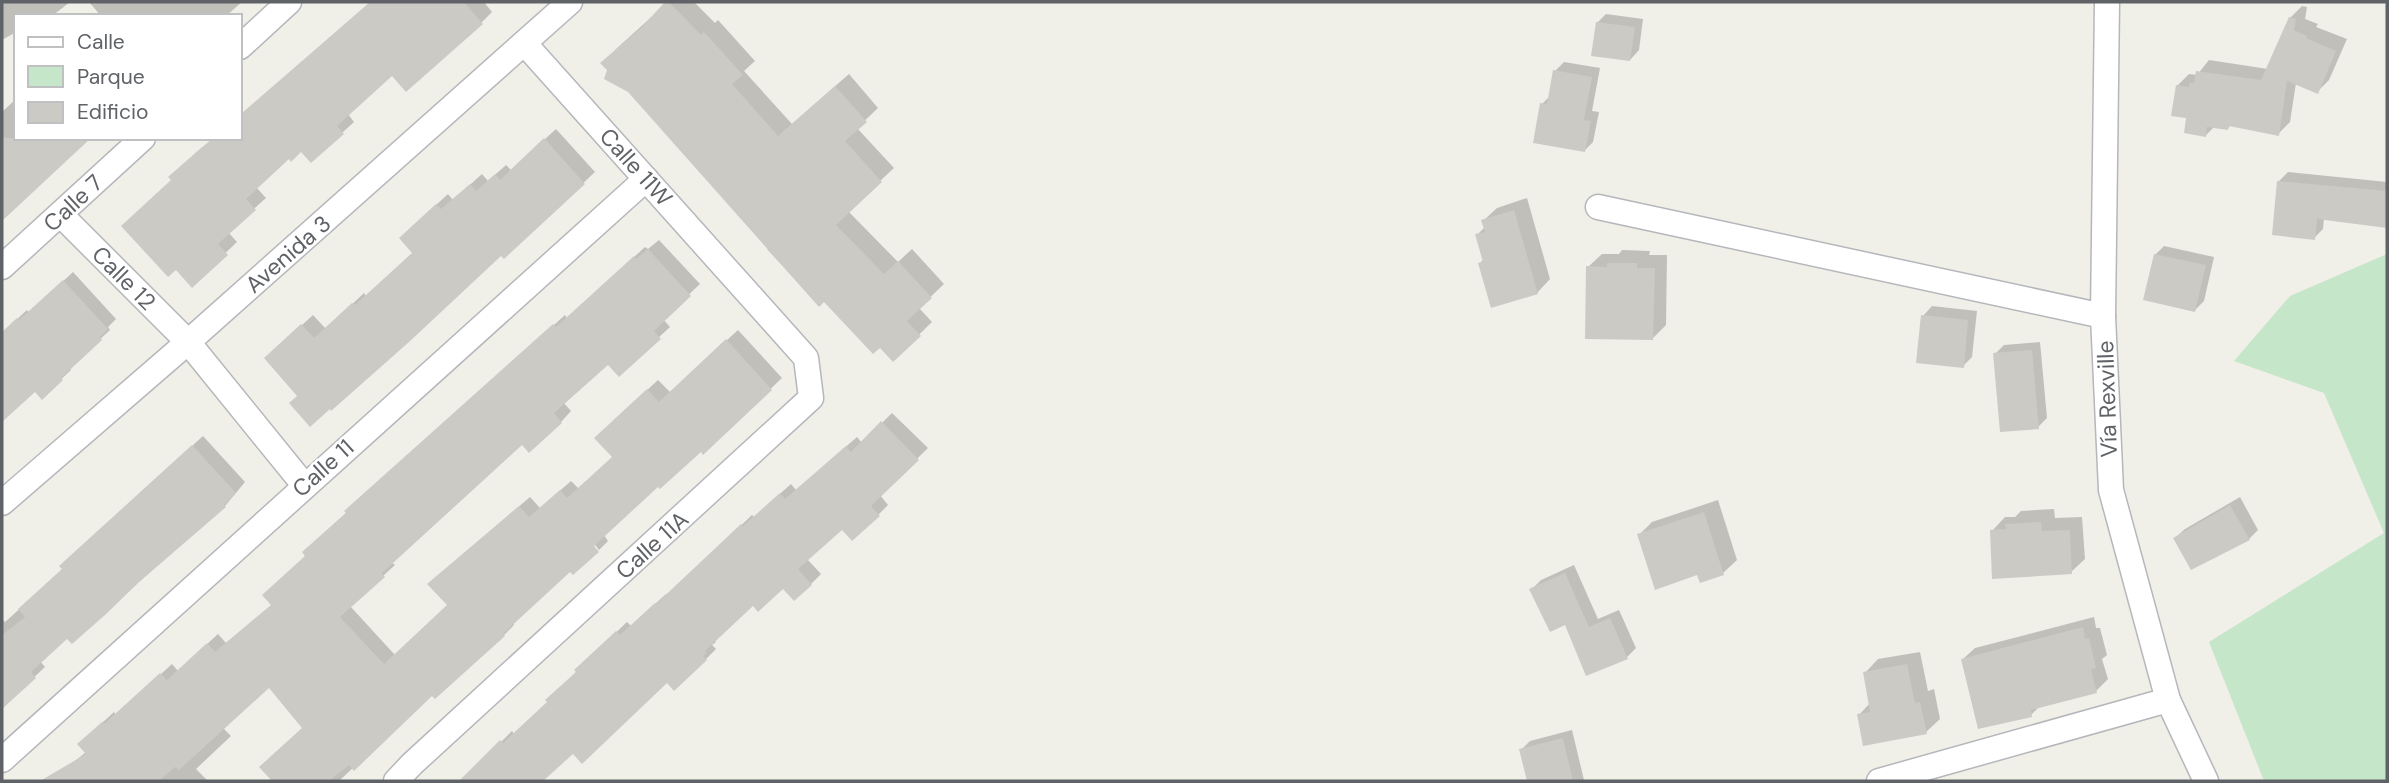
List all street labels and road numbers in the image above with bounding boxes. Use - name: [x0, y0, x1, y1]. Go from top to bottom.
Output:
- street label: Calle 11W: [593, 122, 679, 212]
- street label: Calle 7: [37, 168, 109, 238]
- street label: Avenida 3: [239, 209, 337, 299]
- street label: Calle 12: [86, 240, 162, 316]
- street label: Vía Rexville: [2090, 340, 2124, 458]
- street label: Calle 11: [286, 432, 360, 504]
- street label: Calle 11A: [609, 504, 695, 586]

